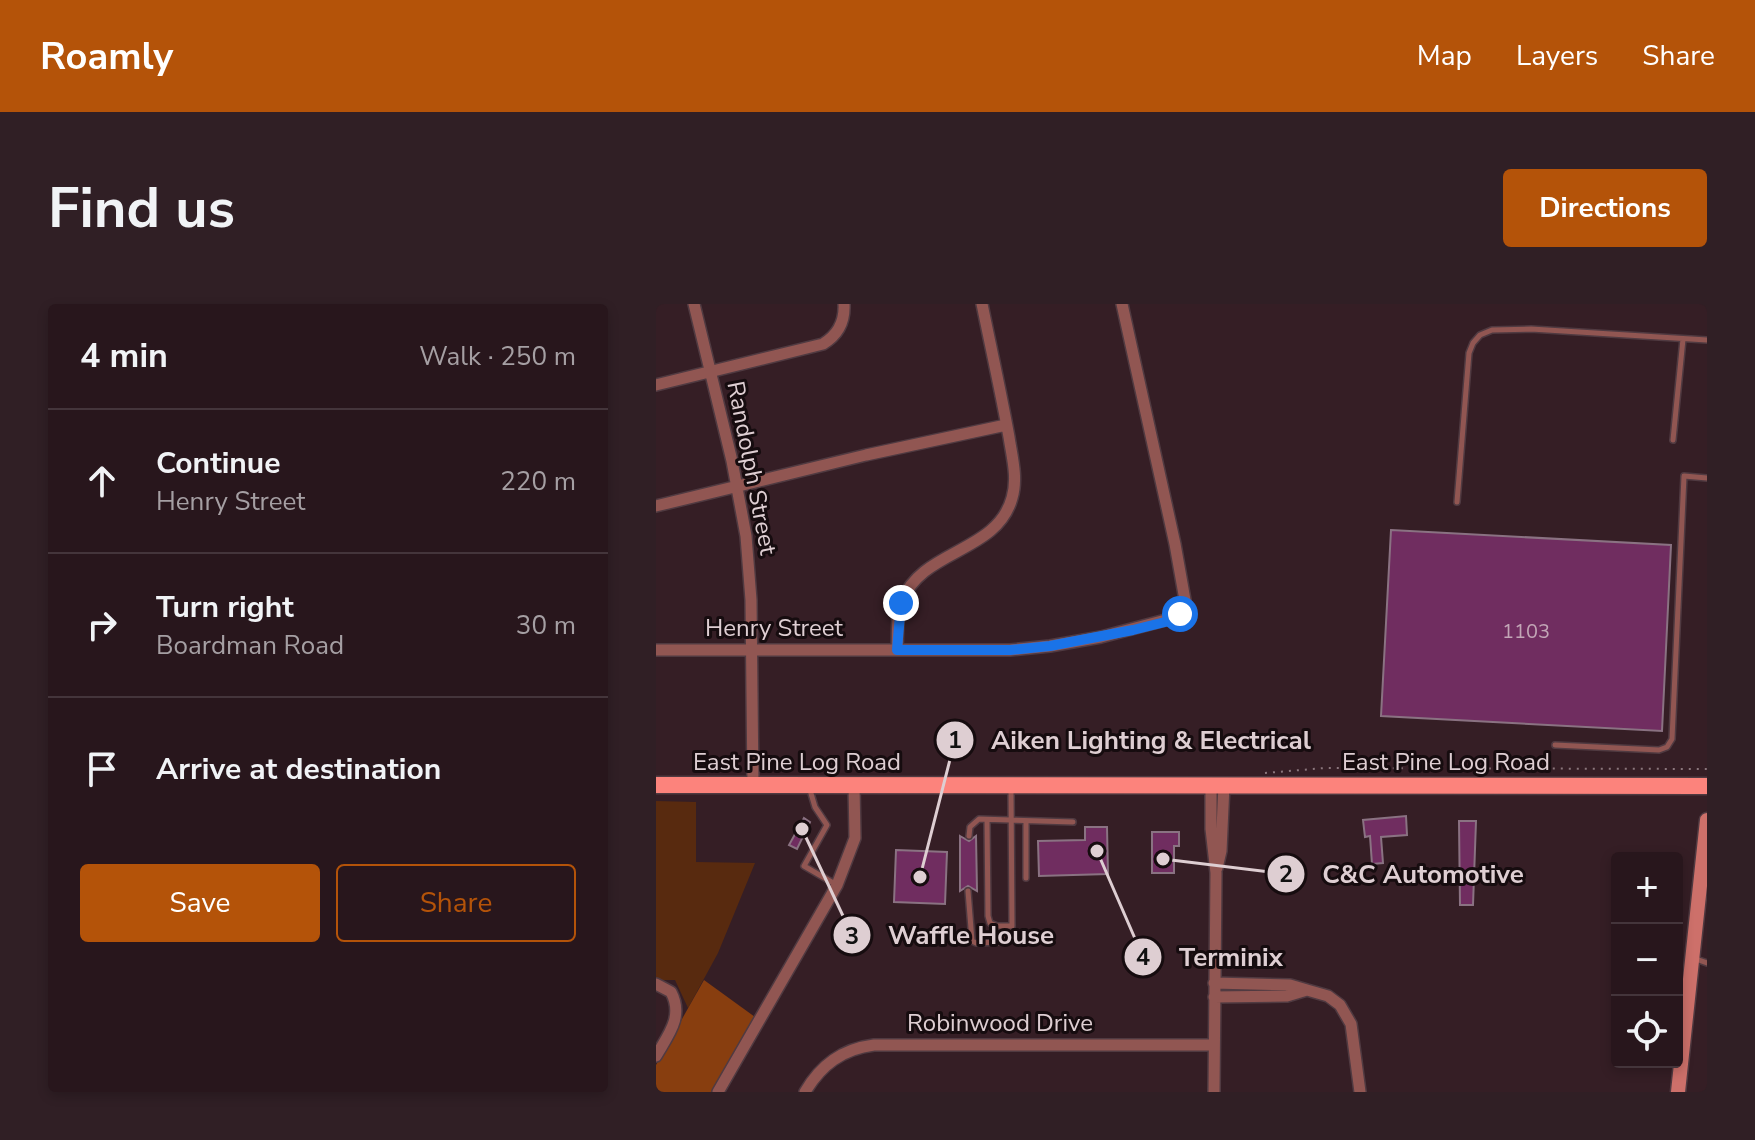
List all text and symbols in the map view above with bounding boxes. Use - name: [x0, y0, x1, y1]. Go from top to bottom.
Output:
- text: Roamly: [40, 31, 173, 82]
- text: Map: [1417, 37, 1472, 75]
- text: Layers: [1516, 37, 1598, 75]
- text: Share: [1642, 37, 1715, 75]
- button: Directions: [1503, 169, 1707, 247]
- text: Find us: [48, 170, 235, 247]
- text: 4 min: [80, 333, 168, 379]
- text: Walk · 250 m: [419, 339, 576, 374]
- street label: Randolph Street: [719, 379, 785, 558]
- text: Continue: [156, 443, 281, 484]
- icon: ahead: [80, 459, 124, 503]
- text: 220 m: [500, 464, 576, 499]
- text: Henry Street: [156, 484, 305, 519]
- route end: [883, 585, 919, 621]
- text: Turn right: [156, 587, 294, 628]
- route start: [1162, 596, 1198, 632]
- icon: right: [80, 603, 124, 647]
- text: 30 m: [516, 608, 576, 643]
- street label: Henry Street: [705, 612, 844, 644]
- house number: 1103: [1502, 618, 1550, 645]
- text: Boardman Road: [156, 628, 344, 663]
- callout: Aiken Lighting & Electrical: [935, 715, 1327, 765]
- text: Aiken Lighting & Electrical: [991, 723, 1312, 758]
- text: 1: [948, 724, 962, 756]
- street label: East Pine Log Road: [693, 746, 901, 778]
- street label: East Pine Log Road: [1342, 746, 1550, 778]
- icon: arrive: [80, 747, 124, 791]
- text: Arrive at destination: [156, 749, 441, 790]
- callout: C&C Automotive: [1266, 849, 1539, 899]
- map controls: [1611, 852, 1683, 1068]
- button: +: [1611, 852, 1683, 924]
- text: C&C Automotive: [1322, 857, 1524, 892]
- text: 2: [1279, 858, 1293, 890]
- button: Save: [80, 864, 320, 942]
- button: Share: [336, 864, 576, 942]
- callout: Waffle House: [832, 910, 1070, 960]
- text: Waffle House: [888, 918, 1054, 953]
- text: 3: [845, 920, 859, 952]
- button: −: [1611, 924, 1683, 996]
- callout: Terminix: [1123, 932, 1299, 982]
- text: Terminix: [1179, 940, 1284, 975]
- text: 4: [1136, 941, 1150, 973]
- button: locate: [1611, 996, 1683, 1068]
- street label: Robinwood Drive: [907, 1007, 1093, 1039]

